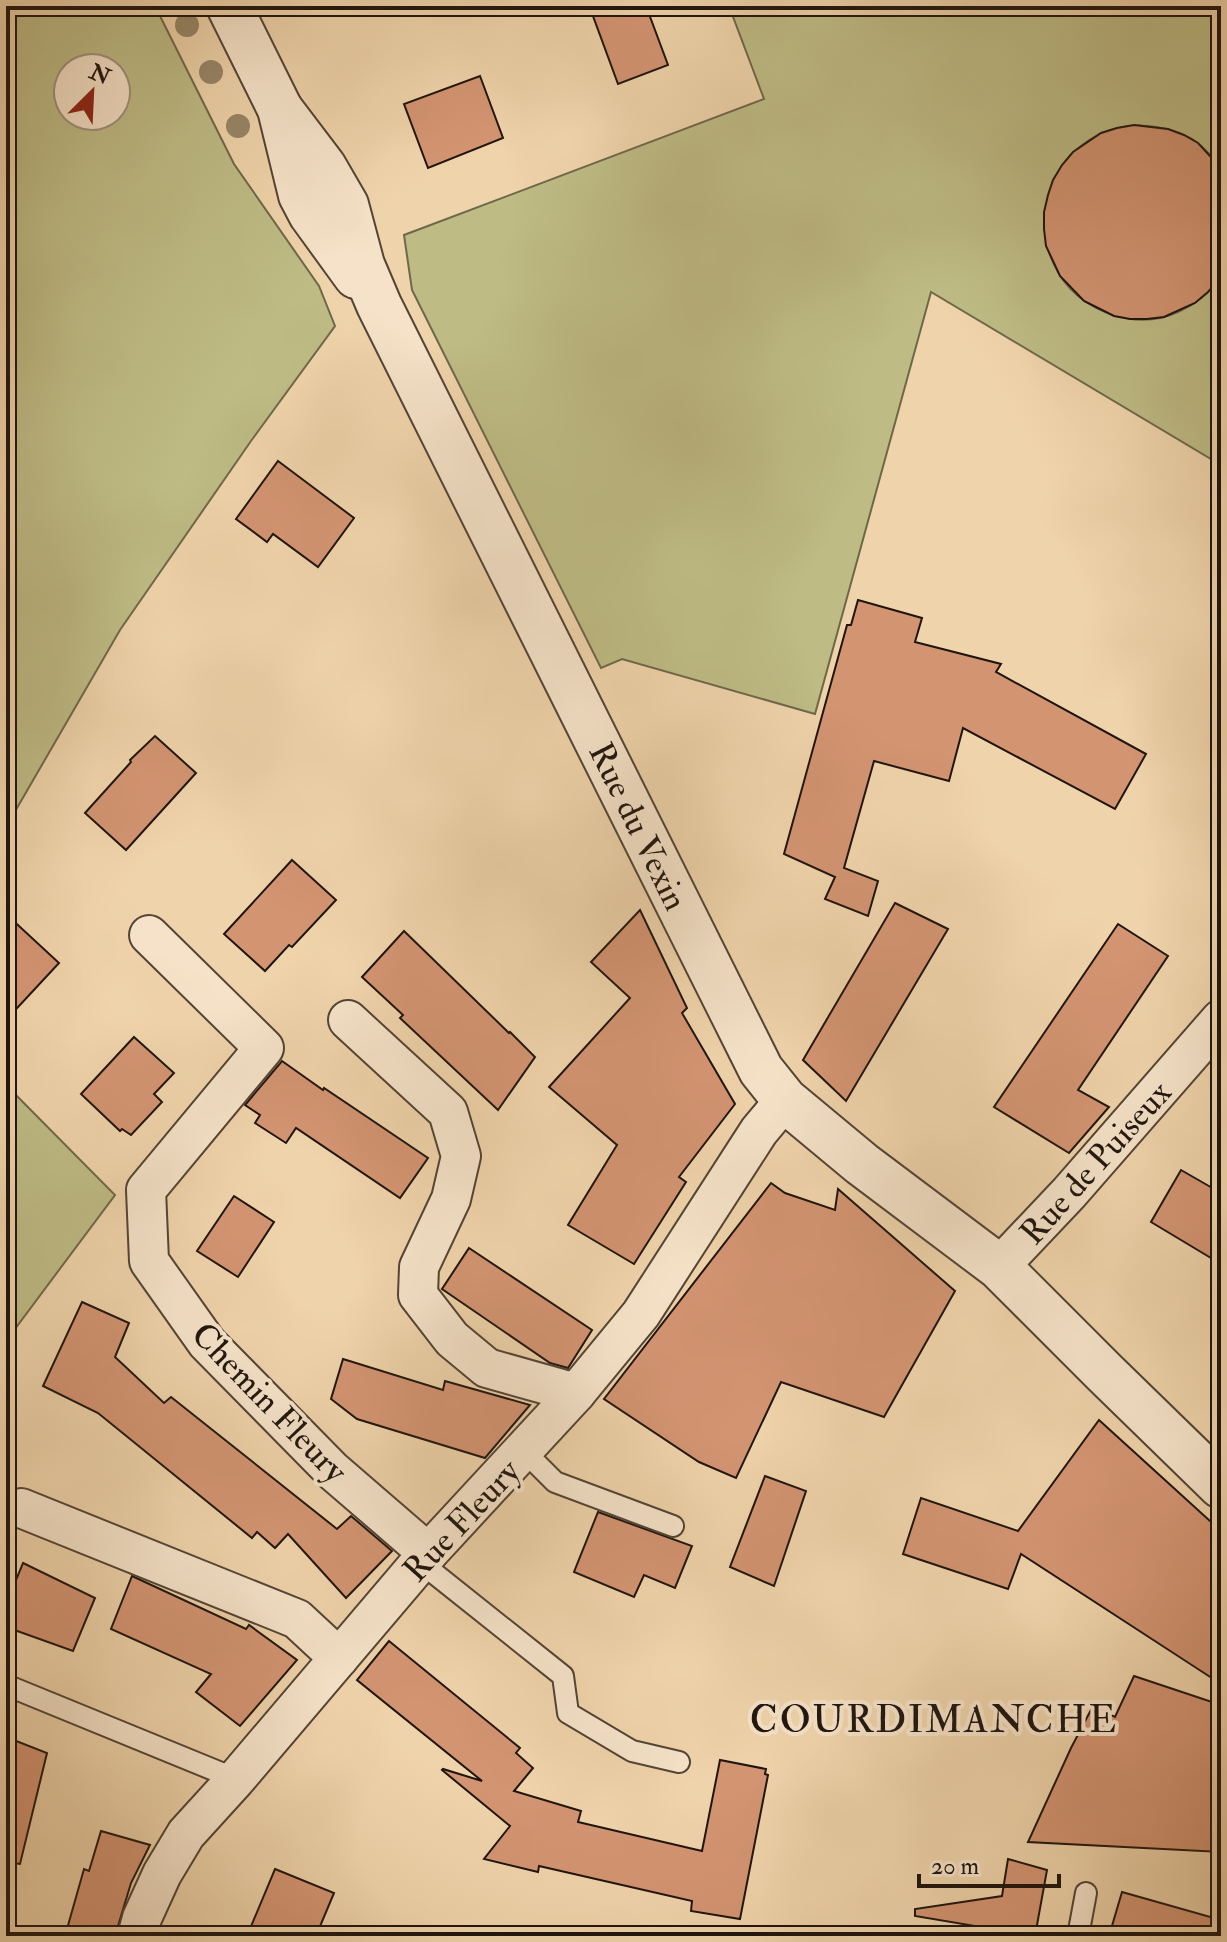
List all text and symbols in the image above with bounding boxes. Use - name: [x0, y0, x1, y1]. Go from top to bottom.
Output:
- north arrow: [52, 52, 132, 132]
- text: N: [84, 57, 115, 92]
- street label: Rue du Vexin: [579, 736, 697, 918]
- street label: Rue de Puiseux: [1011, 1072, 1181, 1254]
- street label: Chemin Fleury: [182, 1314, 357, 1493]
- street label: Rue Fleury: [394, 1450, 530, 1591]
- district label: COURDIMANCHE: [750, 1696, 1118, 1744]
- scale bar: [919, 1838, 1059, 1888]
- text: 20 m: [931, 1851, 980, 1882]

